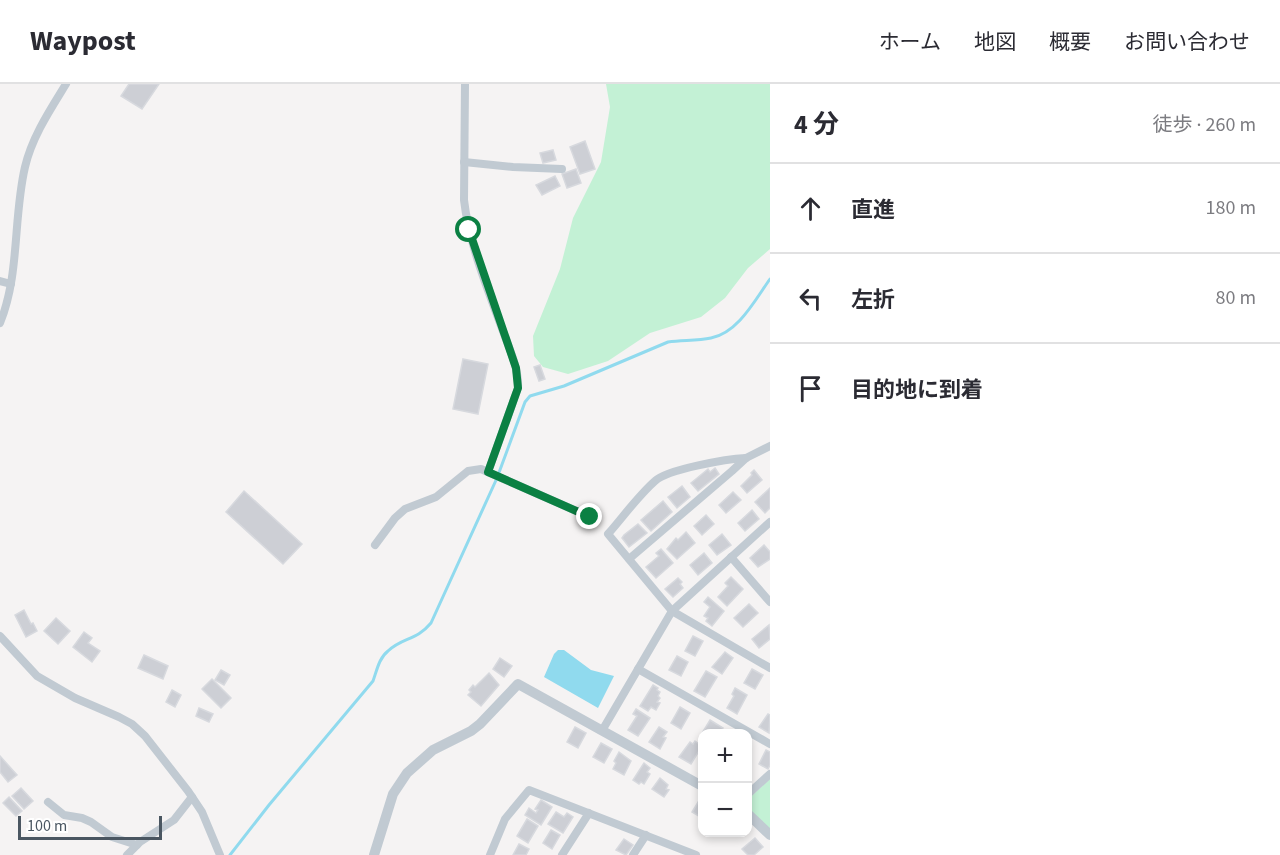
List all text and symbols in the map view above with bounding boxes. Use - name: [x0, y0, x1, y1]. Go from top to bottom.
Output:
- text: Waypost: [30, 21, 136, 61]
- text: ホーム: [879, 27, 941, 57]
- text: 地図: [974, 27, 1016, 57]
- text: 概要: [1049, 27, 1091, 57]
- text: お問い合わせ: [1124, 27, 1250, 57]
- text: 4 分: [794, 106, 839, 143]
- text: 徒歩 · 260 m: [1153, 111, 1256, 139]
- icon: ahead: [794, 192, 827, 225]
- text: 直進: [851, 194, 895, 226]
- text: 180 m: [1206, 194, 1256, 222]
- route start: [455, 216, 481, 242]
- icon: left: [794, 282, 827, 315]
- text: 左折: [851, 284, 895, 316]
- text: 80 m: [1216, 284, 1256, 312]
- icon: arrive: [794, 372, 827, 405]
- text: 目的地に到着: [851, 374, 983, 406]
- route end: [576, 503, 602, 529]
- map controls: [698, 729, 752, 837]
- button: +: [698, 729, 752, 783]
- button: −: [698, 783, 752, 837]
- scale bar: [18, 813, 162, 840]
- text: 100 m: [27, 815, 67, 837]

